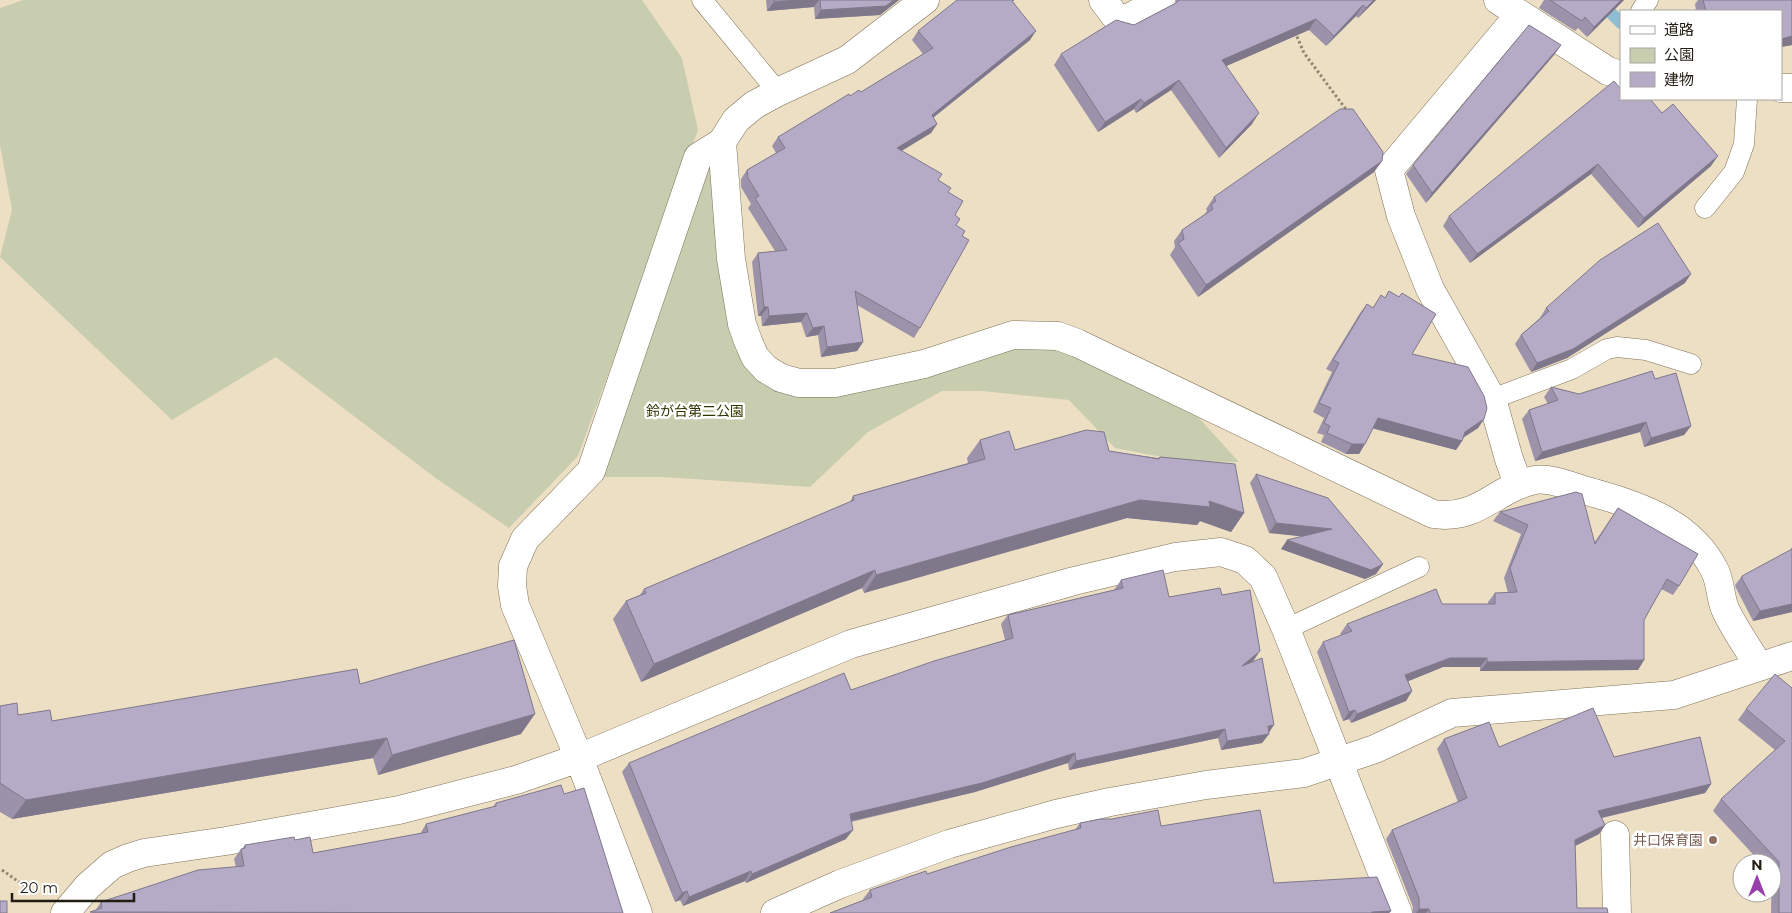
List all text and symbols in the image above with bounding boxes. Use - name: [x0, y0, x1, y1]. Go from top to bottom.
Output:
- legend: [1620, 10, 1782, 100]
- text: 道路: [1664, 20, 1694, 39]
- text: 公園: [1664, 45, 1694, 64]
- text: 建物: [1664, 70, 1694, 89]
- park label: 鈴が台第二公園: [646, 402, 744, 420]
- place label: 井口保育園: [1633, 831, 1703, 849]
- marker: 井口保育園: [1707, 834, 1719, 846]
- north arrow: [1732, 853, 1782, 903]
- text: N: [1751, 856, 1763, 874]
- scale bar: [12, 870, 135, 902]
- text: 20 m: [20, 878, 58, 897]

